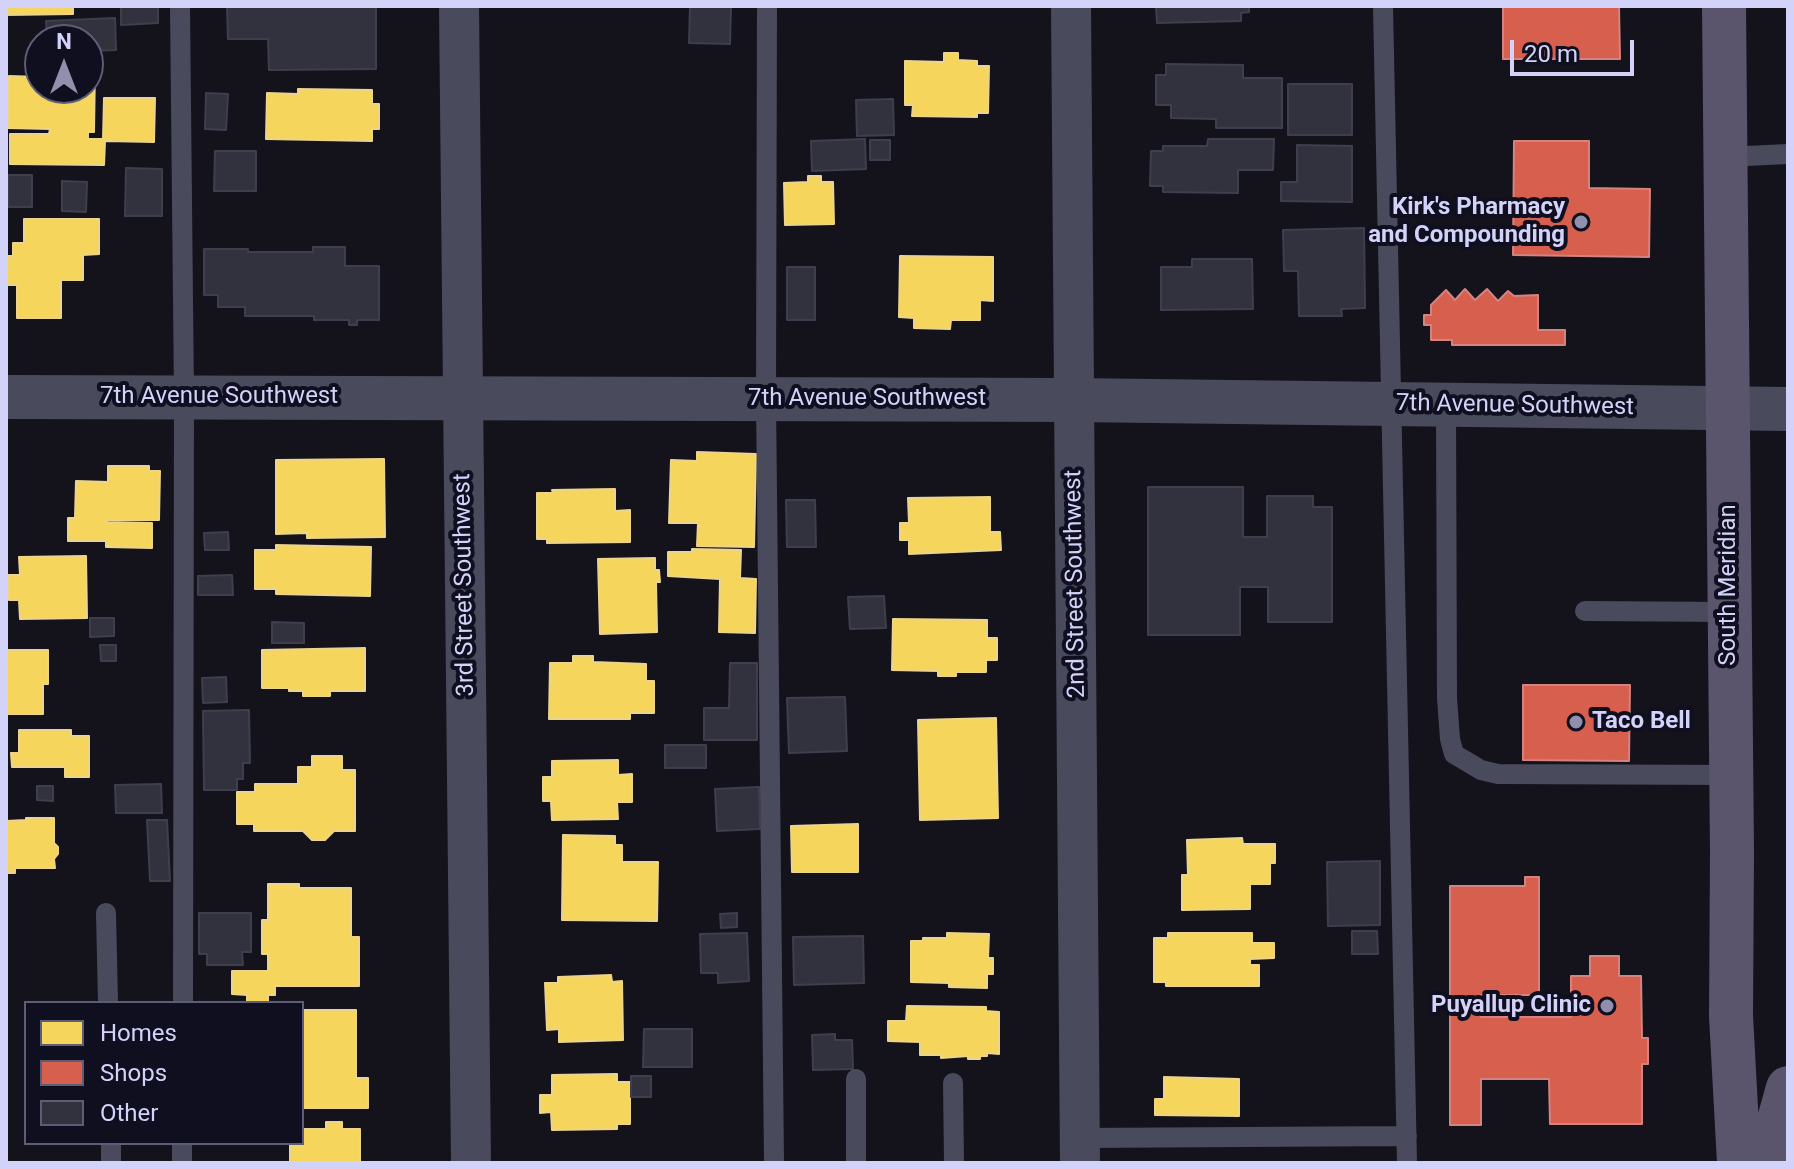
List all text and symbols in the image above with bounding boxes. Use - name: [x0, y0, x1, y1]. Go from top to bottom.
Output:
- north arrow: [24, 24, 104, 104]
- scale bar: [1514, 24, 1638, 74]
- text: N: [56, 29, 72, 54]
- text: 20 m: [1524, 40, 1578, 68]
- place label: Kirk's Pharmacy and Compounding: [1368, 194, 1565, 250]
- marker: Kirk's Pharmacy and Compounding: [1572, 213, 1590, 231]
- street label: 7th Avenue Southwest: [100, 383, 338, 411]
- street label: 7th Avenue Southwest: [748, 385, 986, 413]
- street label: 7th Avenue Southwest: [1396, 390, 1634, 422]
- street label: 2nd Street Southwest: [1060, 469, 1092, 699]
- street label: 3rd Street Southwest: [449, 473, 481, 697]
- street label: South Meridian: [1715, 504, 1743, 666]
- place label: Taco Bell: [1592, 708, 1691, 736]
- marker: Taco Bell: [1567, 713, 1585, 731]
- place label: Puyallup Clinic: [1431, 992, 1591, 1020]
- marker: Puyallup Clinic: [1598, 997, 1616, 1015]
- legend: [24, 1001, 304, 1145]
- text: Homes: [100, 1019, 177, 1047]
- text: Shops: [100, 1059, 167, 1087]
- text: Other: [100, 1099, 158, 1127]

